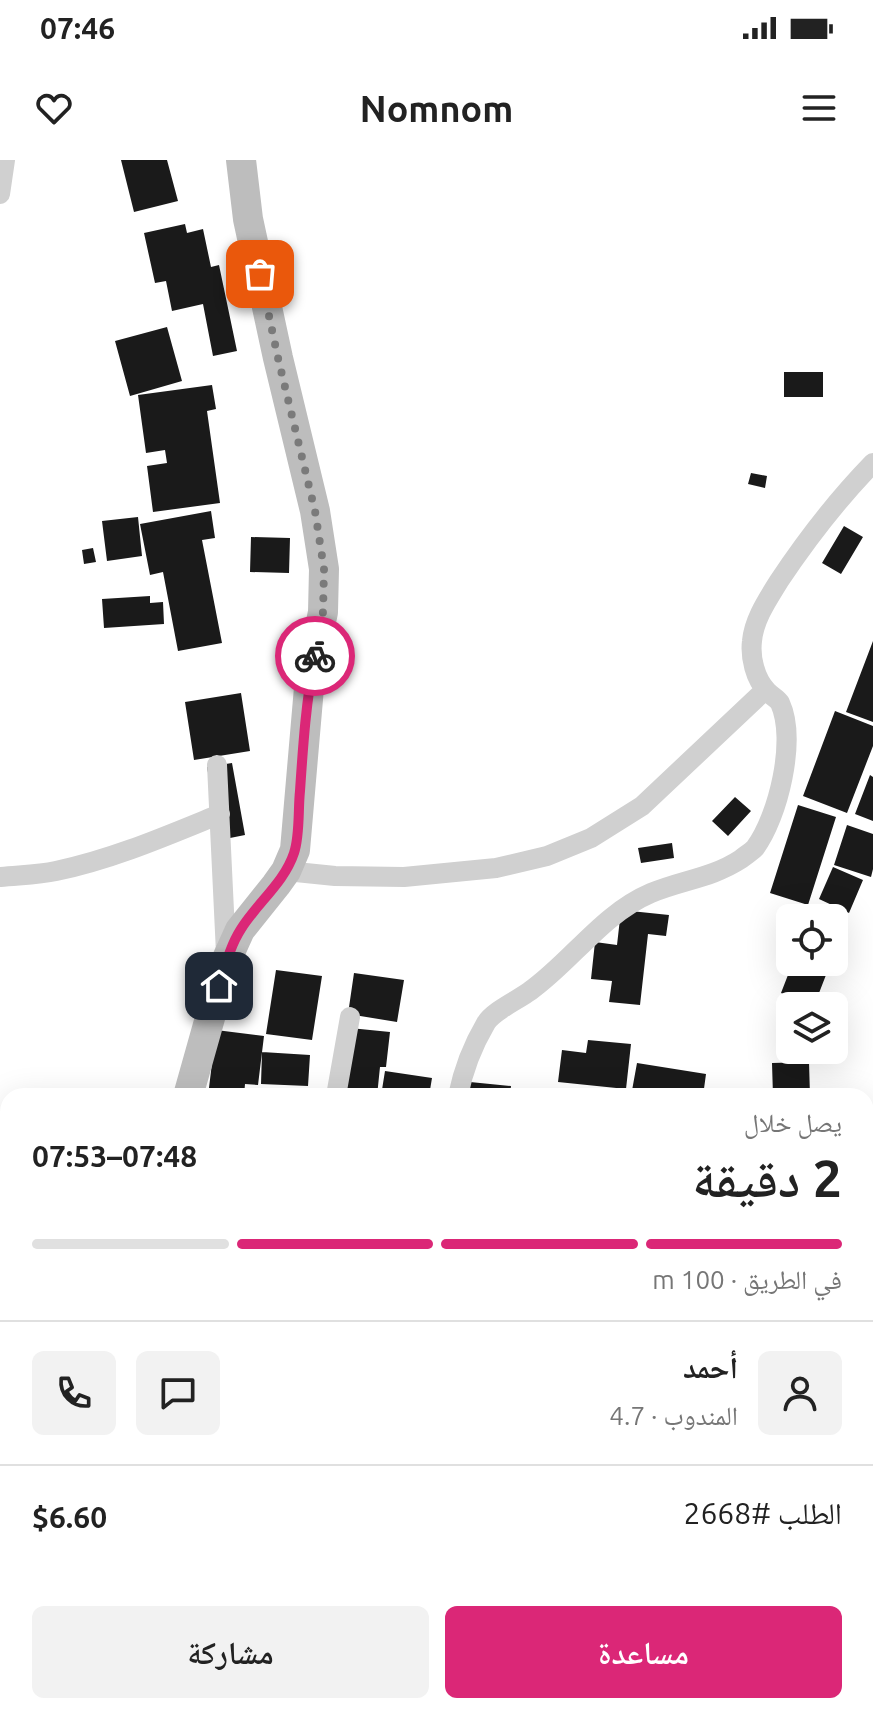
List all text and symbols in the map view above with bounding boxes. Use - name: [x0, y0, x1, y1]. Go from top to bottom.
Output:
- text: 07:46: [40, 11, 115, 45]
- icon: heart: [32, 86, 76, 130]
- icon: menu: [797, 86, 841, 130]
- text: Nomnom: [360, 88, 513, 129]
- pin: [226, 240, 294, 308]
- icon: bag: [238, 252, 282, 296]
- courier: [275, 616, 355, 696]
- icon: bike: [293, 634, 337, 678]
- map controls: [776, 904, 848, 1064]
- button: locate: [776, 904, 848, 976]
- pin: [185, 952, 253, 1020]
- icon: home: [197, 964, 241, 1008]
- button: layers: [776, 992, 848, 1064]
- text: يصل خلال: [744, 1108, 842, 1137]
- text: 07:48–07:53: [32, 1139, 197, 1173]
- text: 2 دقيقة: [692, 1149, 842, 1207]
- text: في الطريق · 100 m: [652, 1265, 842, 1294]
- text: أحمد: [683, 1350, 738, 1384]
- button: phone: [32, 1351, 116, 1435]
- button: chat: [136, 1351, 220, 1435]
- button: person: [758, 1351, 842, 1435]
- text: المندوب · 4.7: [609, 1401, 738, 1430]
- text: الطلب #2668: [683, 1496, 842, 1530]
- text: $6.60: [32, 1500, 107, 1534]
- button: مشاركة: [32, 1606, 429, 1698]
- button: مساعدة: [445, 1606, 842, 1698]

